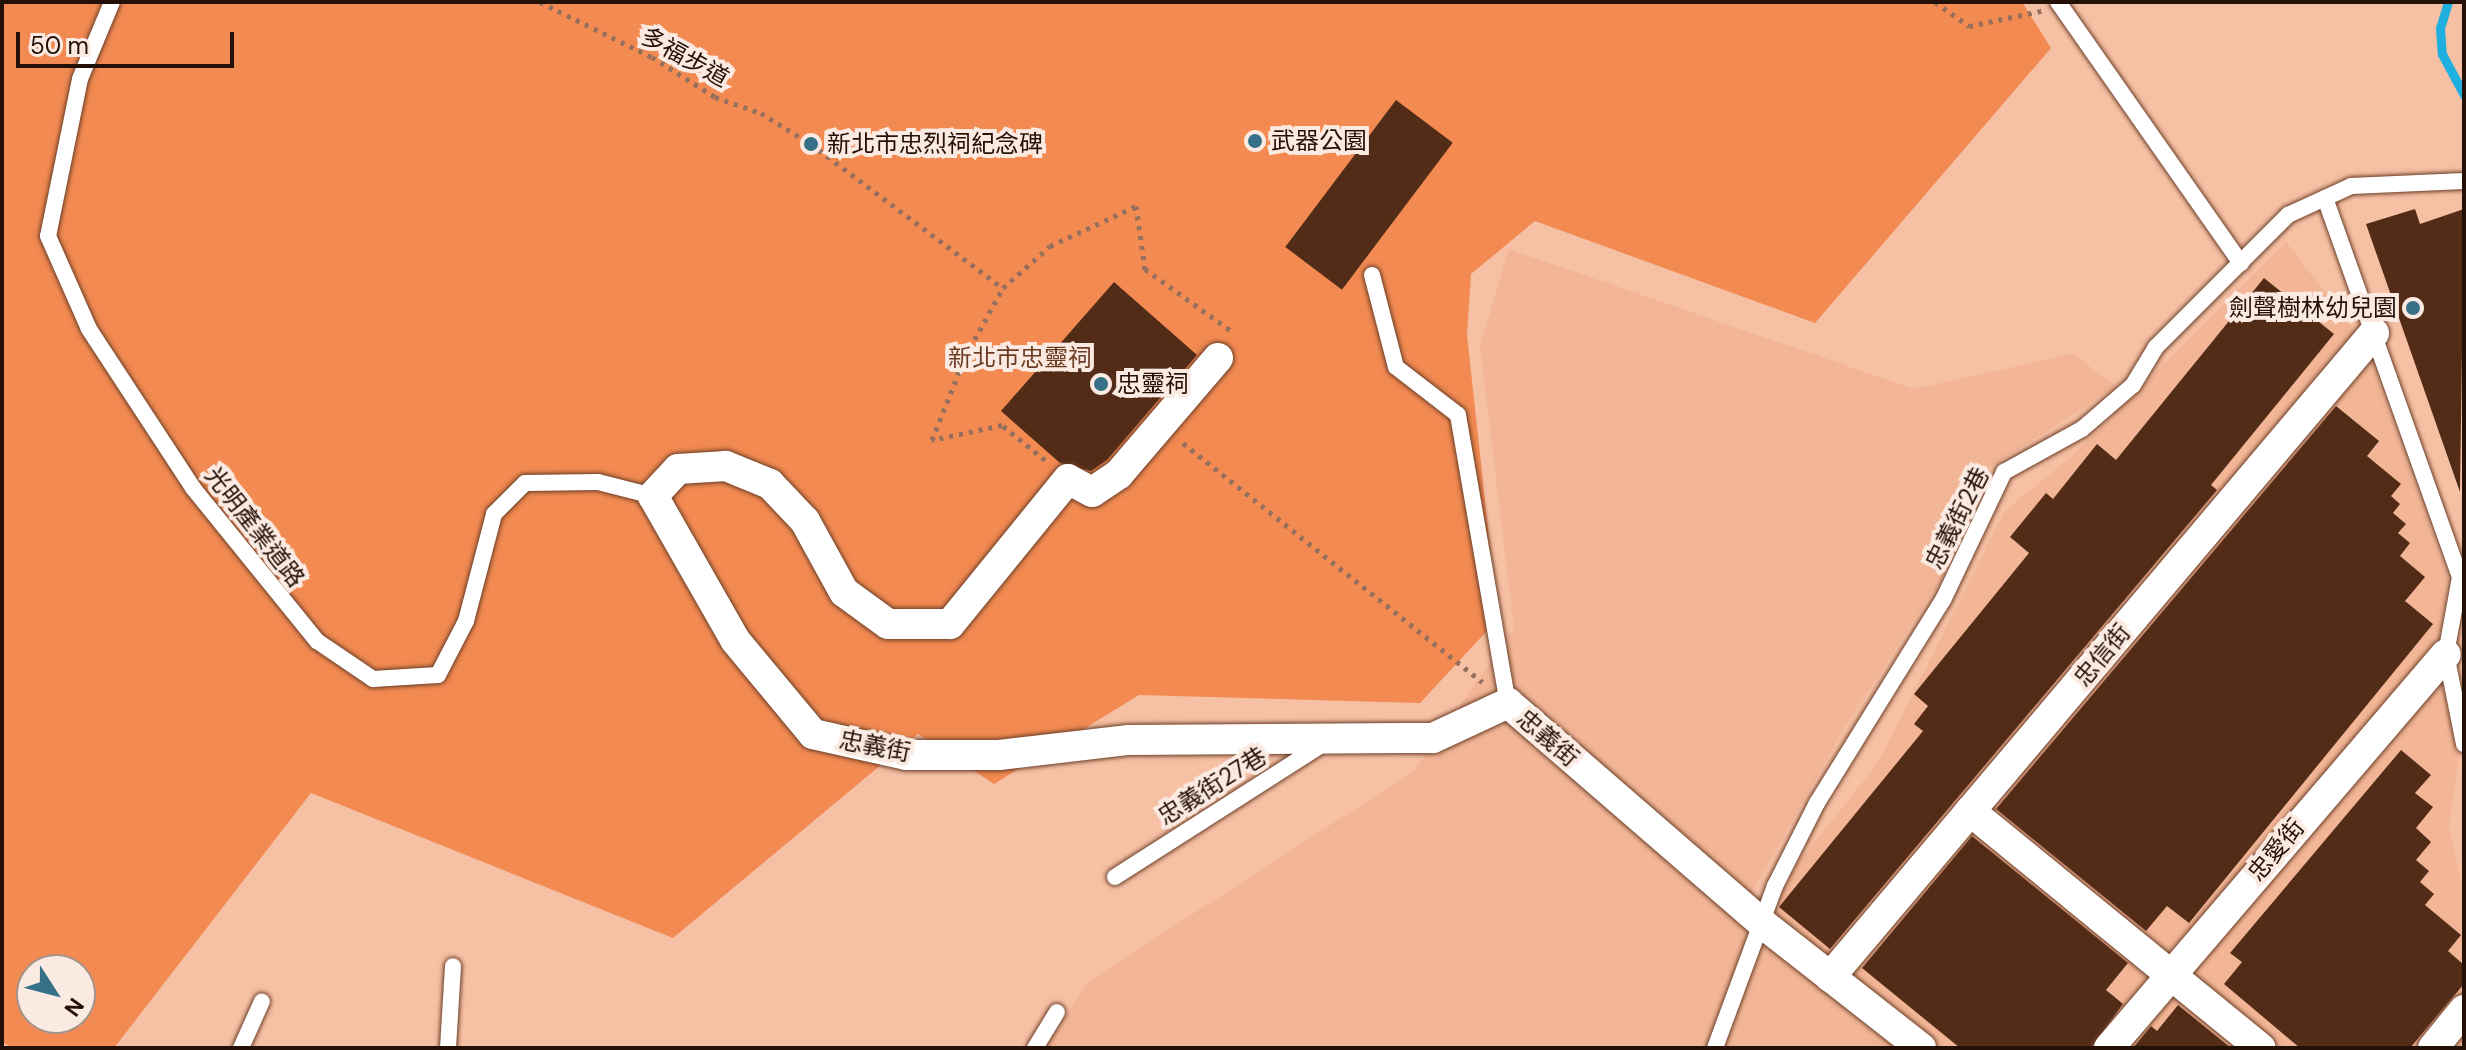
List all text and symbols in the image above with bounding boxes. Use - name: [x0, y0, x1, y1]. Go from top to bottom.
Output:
- scale bar: [20, 16, 238, 66]
- street label: 多福步道: [636, 21, 734, 93]
- text: 50 m: [30, 30, 89, 61]
- place label: 武器公園: [1271, 127, 1367, 155]
- place label: 新北市忠烈祠紀念碑: [827, 130, 1043, 158]
- marker: 武器公園: [1246, 132, 1264, 150]
- marker: 新北市忠烈祠紀念碑: [802, 135, 820, 153]
- place label: 劍聲樹林幼兒園: [2229, 294, 2397, 322]
- marker: 劍聲樹林幼兒園: [2404, 299, 2422, 317]
- park label: 新北市忠靈祠: [948, 344, 1092, 372]
- place label: 忠靈祠: [1117, 370, 1189, 398]
- marker: 忠靈祠: [1092, 375, 1110, 393]
- street label: 光明產業道路: [199, 461, 311, 593]
- street label: 忠義街2巷: [1919, 463, 1995, 573]
- street label: 忠信街: [2068, 618, 2136, 692]
- street label: 忠義街: [1511, 704, 1585, 772]
- street label: 忠義街: [837, 725, 913, 767]
- street label: 忠義街27巷: [1153, 741, 1271, 831]
- street label: 忠愛街: [2242, 813, 2310, 887]
- north arrow: [16, 954, 96, 1034]
- text: N: [58, 992, 91, 1022]

